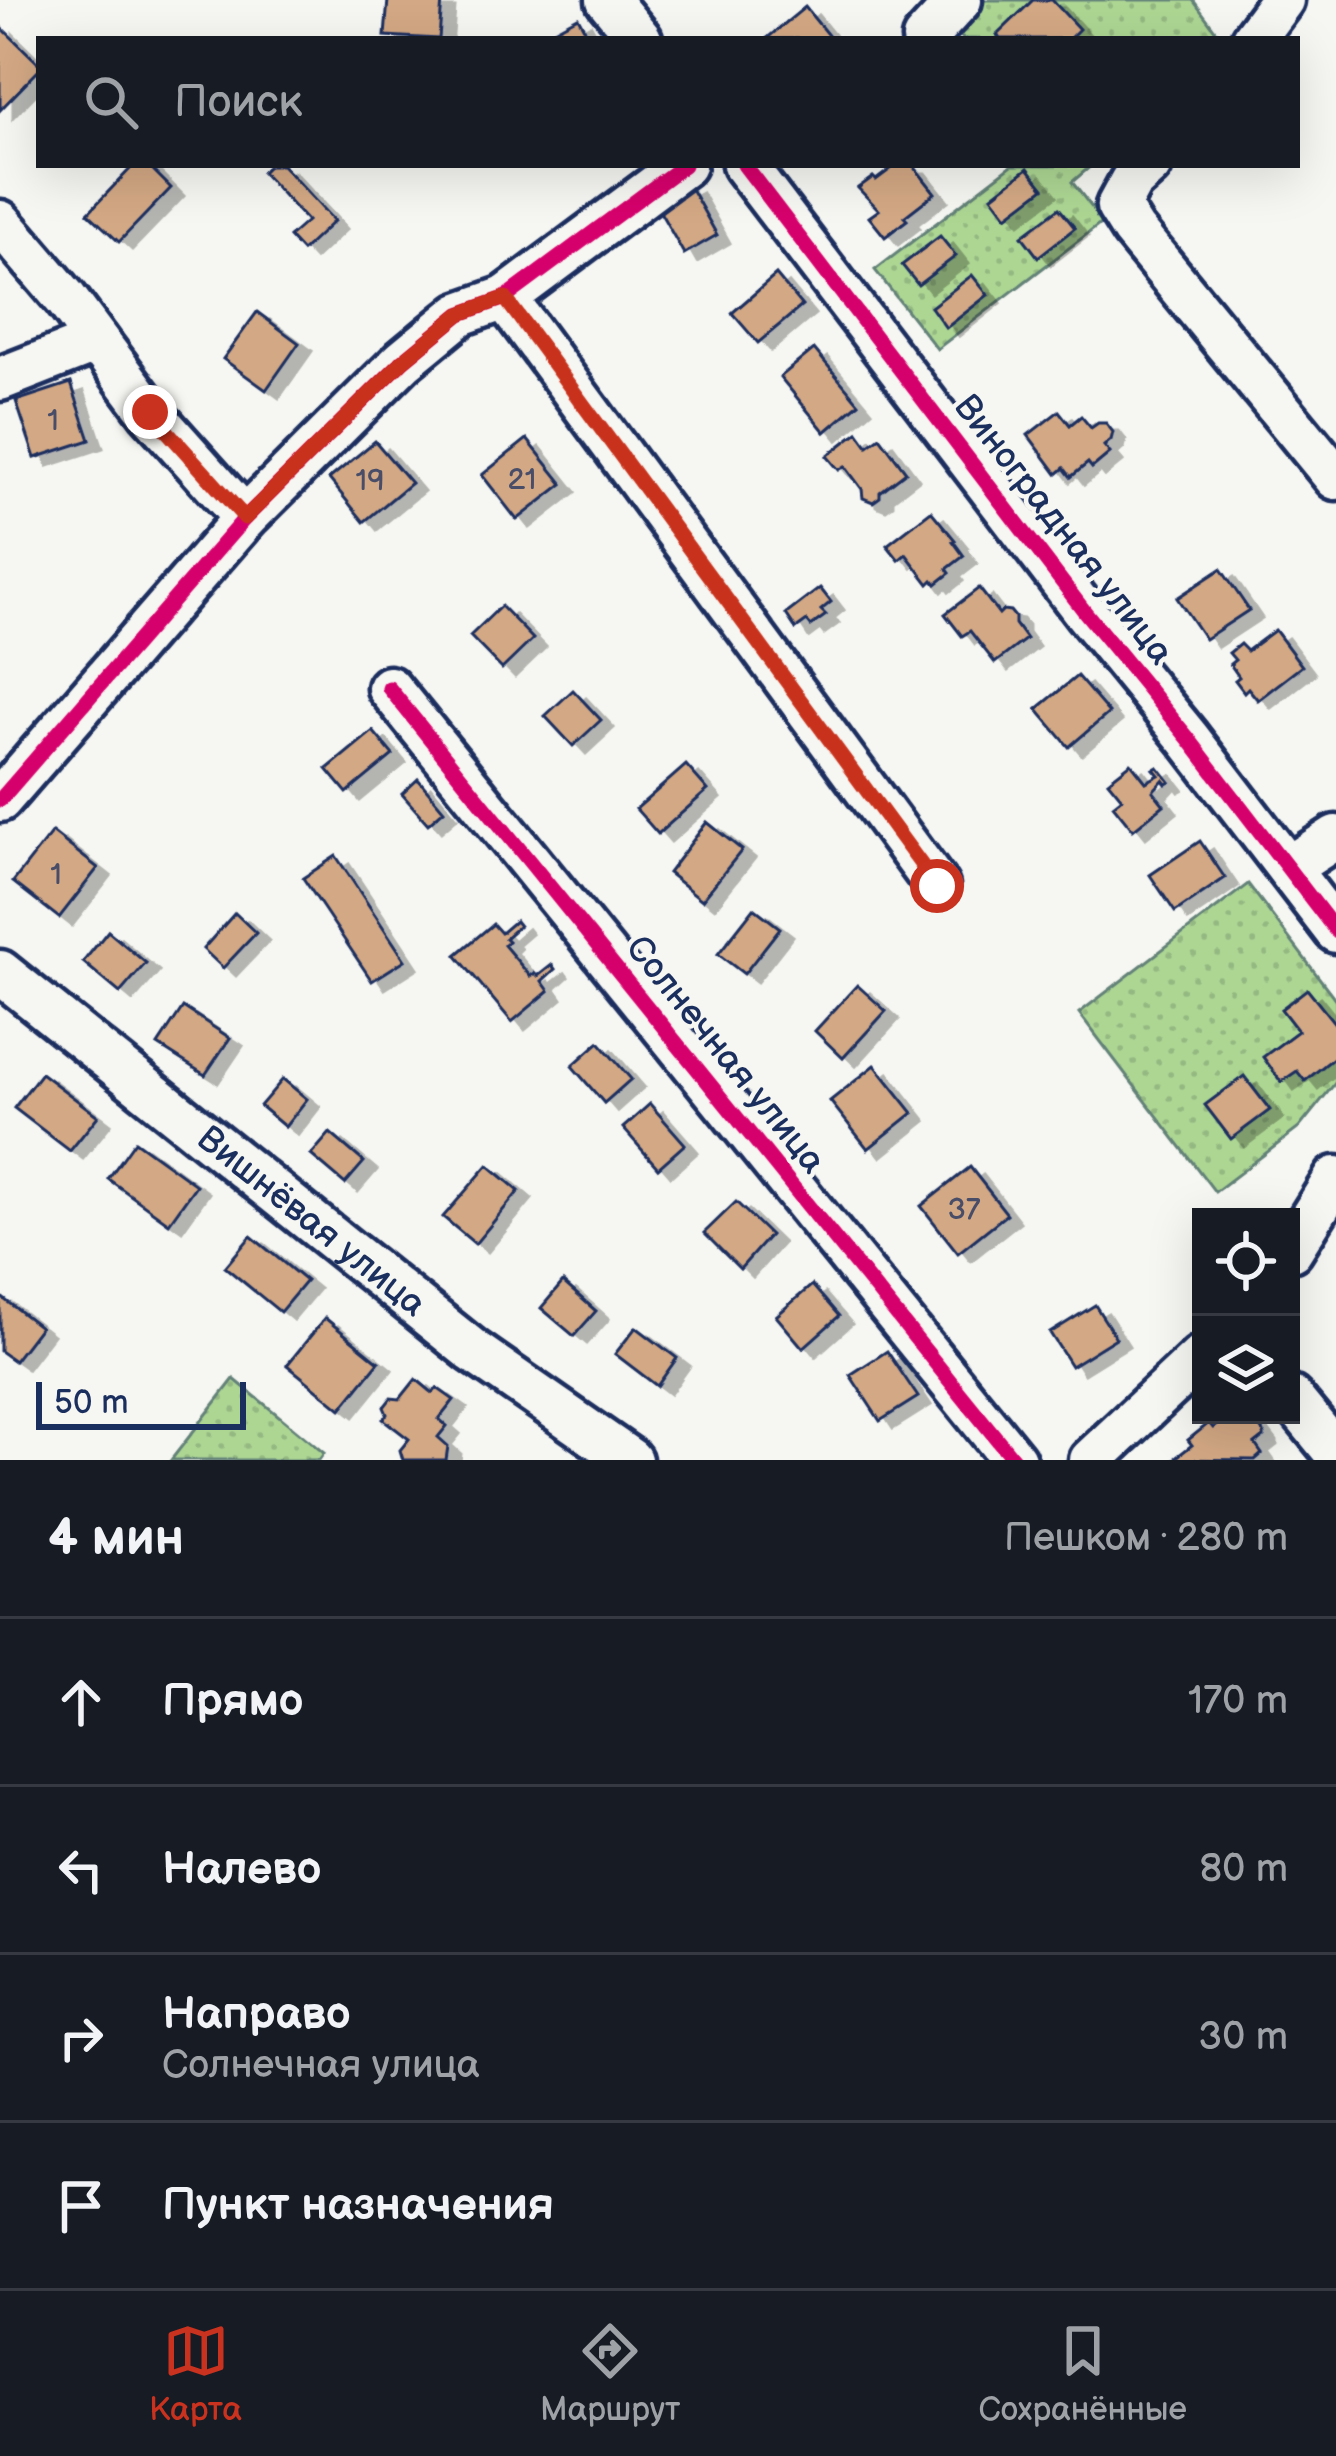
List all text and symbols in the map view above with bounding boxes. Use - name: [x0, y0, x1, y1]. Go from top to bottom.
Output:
- search box: [36, 36, 1300, 168]
- icon: search: [78, 69, 144, 135]
- text: Поиск: [174, 75, 302, 130]
- route end: [123, 385, 177, 439]
- street label: Виноградная улица: [944, 386, 1182, 674]
- house number: 1: [47, 403, 59, 439]
- house number: 21: [508, 462, 536, 498]
- house number: 19: [356, 463, 384, 499]
- house number: 1: [50, 857, 62, 893]
- route start: [910, 859, 964, 913]
- street label: Солнечная улица: [616, 928, 834, 1182]
- street label: Вишнёвая улица: [189, 1117, 434, 1326]
- house number: 37: [947, 1192, 981, 1228]
- map controls: [1192, 1208, 1300, 1424]
- button: locate: [1192, 1208, 1300, 1316]
- button: layers: [1192, 1316, 1300, 1424]
- scale bar: [36, 1376, 246, 1429]
- text: 50 m: [54, 1383, 129, 1423]
- text: 4 мин: [48, 1508, 184, 1569]
- text: Пешком · 280 m: [1004, 1515, 1288, 1562]
- icon: ahead: [48, 1669, 114, 1735]
- text: Прямо: [162, 1674, 303, 1729]
- text: 170 m: [1188, 1678, 1288, 1725]
- icon: left: [48, 1837, 114, 1903]
- text: Налево: [162, 1842, 321, 1897]
- text: 80 m: [1200, 1846, 1288, 1893]
- text: Направо: [162, 1987, 351, 2042]
- icon: right: [48, 2005, 114, 2071]
- text: 30 m: [1198, 2014, 1288, 2061]
- text: Солнечная улица: [162, 2042, 480, 2089]
- icon: arrive: [48, 2173, 114, 2239]
- text: Пункт назначения: [162, 2178, 554, 2233]
- tab: Карта: [149, 2318, 242, 2430]
- tab: Маршрут: [540, 2318, 680, 2430]
- tab: Сохранённые: [978, 2318, 1187, 2430]

